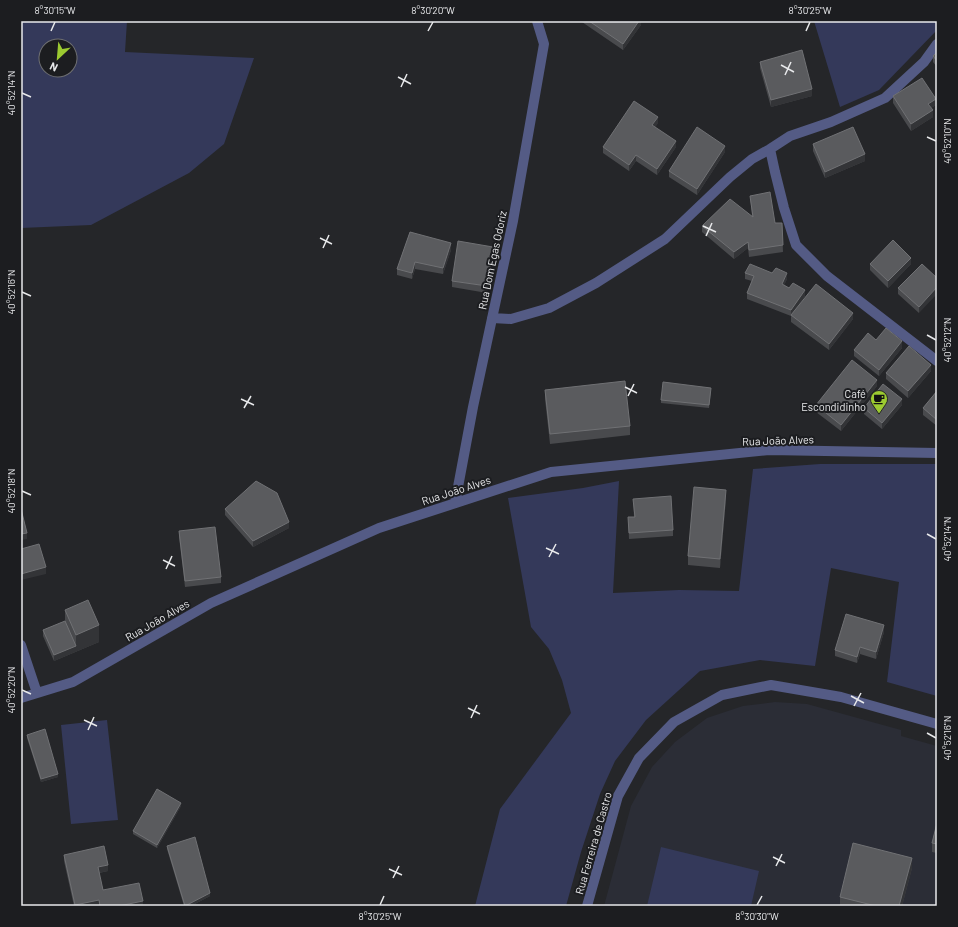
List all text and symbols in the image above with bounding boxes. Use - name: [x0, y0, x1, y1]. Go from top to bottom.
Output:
- text: 8°30'15"W: [34, 4, 76, 16]
- text: 8°30'20"W: [411, 4, 455, 16]
- text: 8°30'25"W: [788, 4, 832, 16]
- north arrow: [38, 38, 78, 78]
- text: N: [47, 60, 60, 75]
- text: 40°52'14"N: [5, 70, 17, 116]
- text: 40°52'10"N: [941, 118, 953, 164]
- street label: Rua Dom Egas Odoriz: [475, 209, 509, 311]
- text: 40°52'16"N: [5, 270, 17, 314]
- text: 40°52'12"N: [941, 317, 953, 363]
- place label: Café Escondidinho: [801, 387, 866, 413]
- cafe icon: Café Escondidinho: [869, 389, 889, 414]
- street label: Rua João Alves: [742, 432, 814, 448]
- text: 40°52'18"N: [5, 469, 17, 513]
- street label: Rua João Alves: [420, 473, 492, 507]
- text: 40°52'14"N: [941, 516, 953, 562]
- street label: Rua João Alves: [123, 596, 191, 644]
- text: 40°52'20"N: [5, 666, 17, 714]
- text: 40°52'16"N: [941, 716, 953, 760]
- street label: Rua Ferreira de Castro: [572, 790, 614, 896]
- text: 8°30'25"W: [358, 910, 402, 922]
- text: 8°30'30"W: [735, 910, 779, 922]

